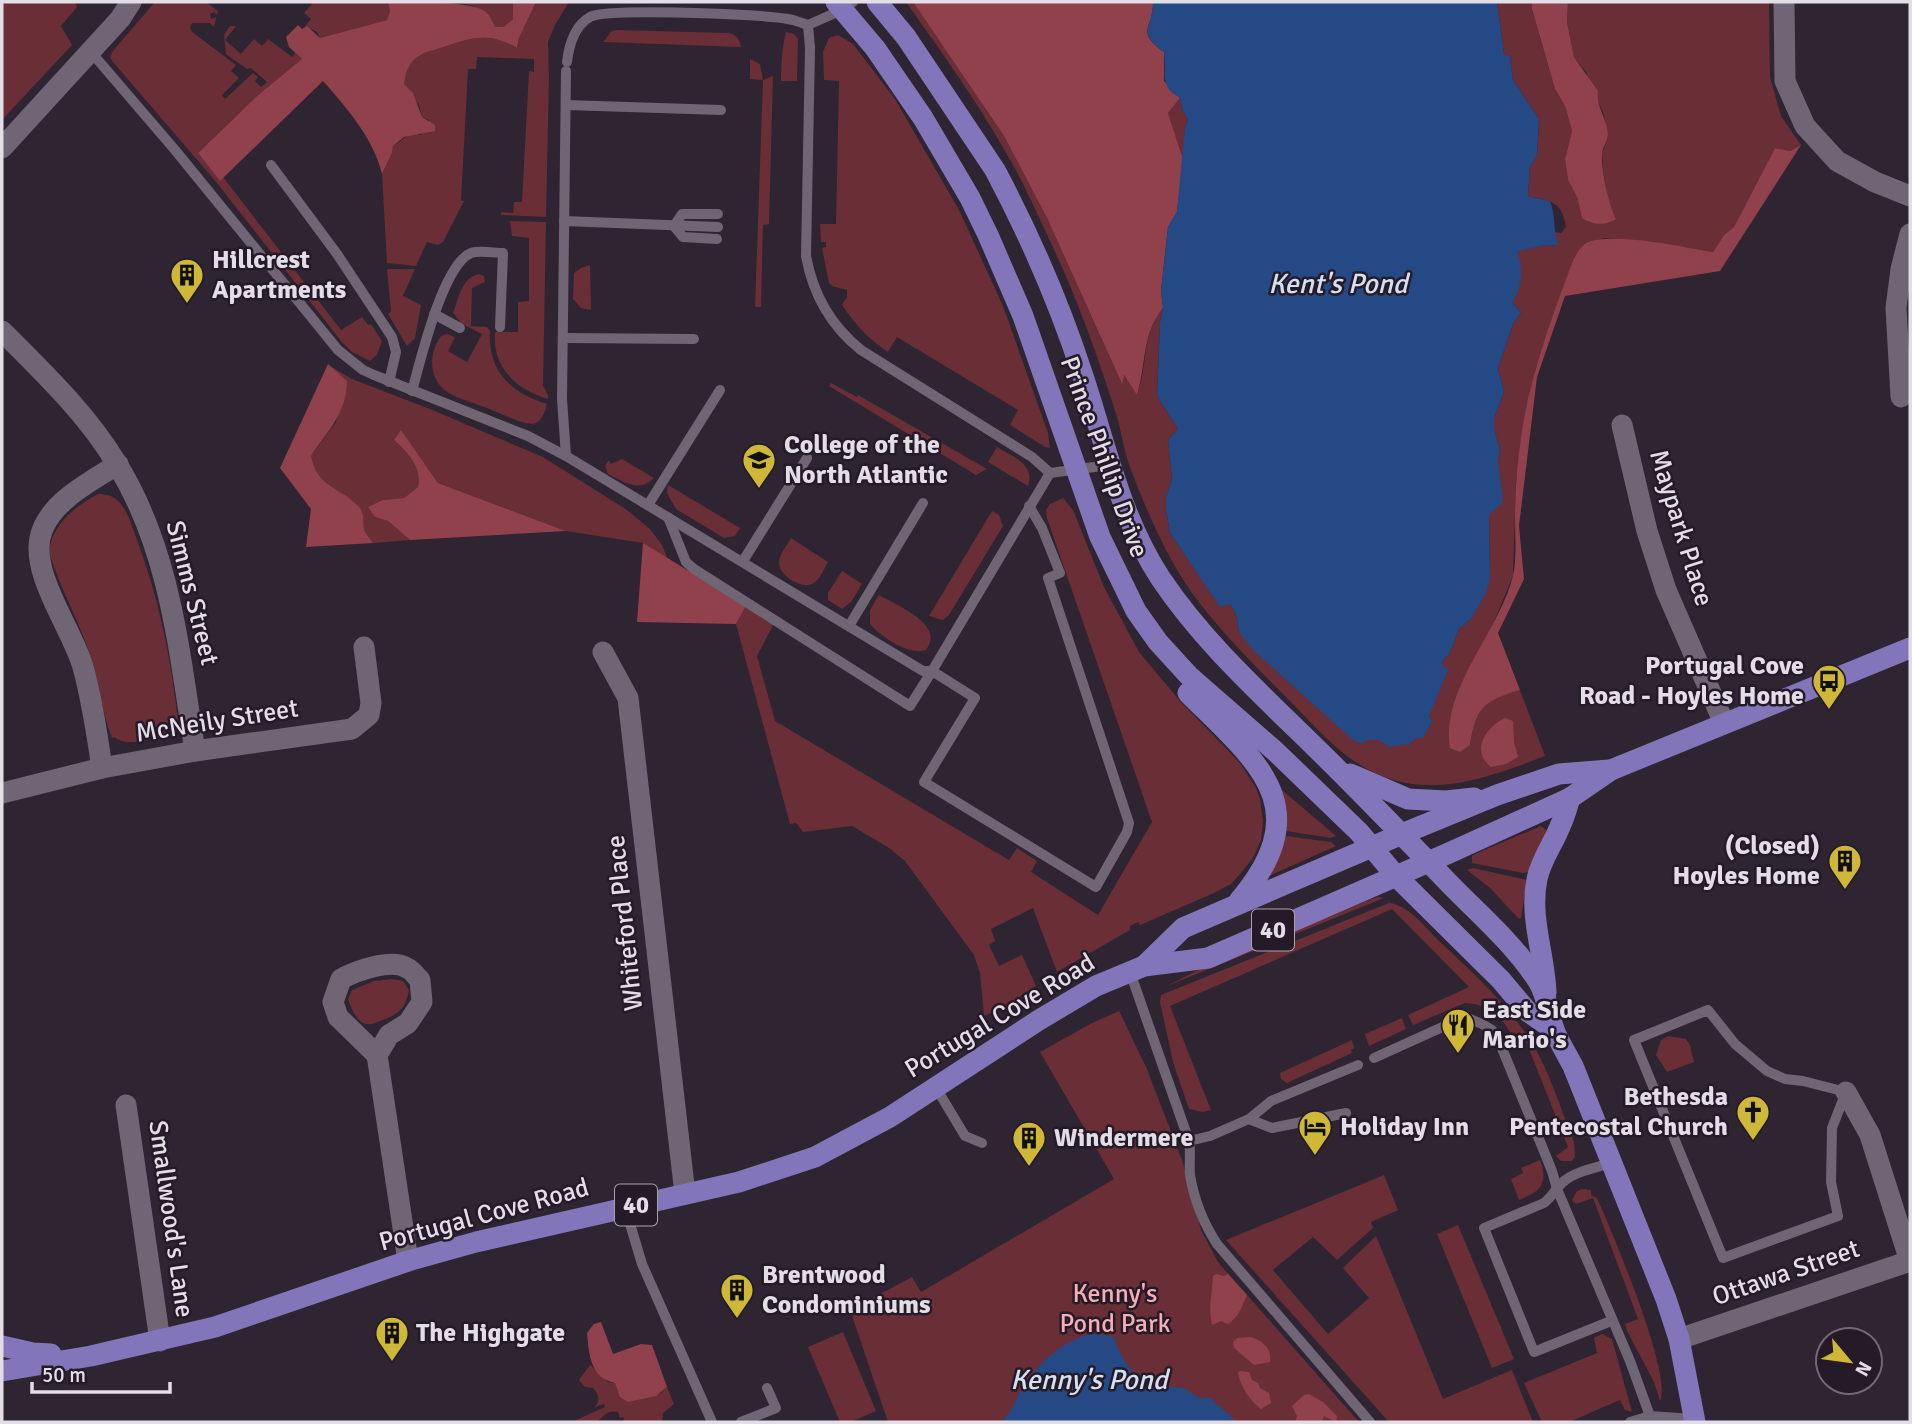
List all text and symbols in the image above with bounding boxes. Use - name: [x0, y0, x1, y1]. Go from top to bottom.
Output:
- place label: Hillcrest Apartments: [212, 244, 346, 306]
- building icon: Hillcrest Apartments: [168, 256, 206, 305]
- water label: Kent's Pond: [1268, 267, 1411, 301]
- street label: Prince Phillip Drive: [1053, 352, 1155, 562]
- place label: College of the North Atlantic: [784, 429, 948, 491]
- school or university icon: College of the North Atlantic: [740, 441, 778, 490]
- street label: Maypark Place: [1642, 446, 1720, 610]
- street label: Simms Street: [159, 517, 225, 669]
- place label: Portugal Cove Road - Hoyles Home: [1579, 650, 1804, 712]
- bus stop icon: Portugal Cove Road - Hoyles Home: [1810, 662, 1848, 711]
- street label: McNeily Street: [134, 692, 300, 750]
- place label: (Closed) Hoyles Home: [1672, 830, 1820, 892]
- street label: Whiteford Place: [600, 834, 650, 1012]
- building icon: (Closed) Hoyles Home: [1826, 842, 1864, 891]
- road number: 40: [1252, 910, 1294, 950]
- street label: Portugal Cove Road: [899, 947, 1101, 1085]
- place label: East Side Mario's: [1482, 994, 1586, 1056]
- restaurant icon: East Side Mario's: [1439, 1006, 1477, 1055]
- place label: Bethesda Pentecostal Church: [1509, 1081, 1728, 1143]
- church icon: Bethesda Pentecostal Church: [1734, 1093, 1772, 1142]
- hotel icon: Holiday Inn: [1296, 1108, 1334, 1157]
- place label: Holiday Inn: [1340, 1111, 1469, 1143]
- street label: Smallwood's Lane: [141, 1118, 201, 1320]
- building icon: Windermere: [1010, 1119, 1048, 1168]
- place label: Windermere: [1054, 1122, 1194, 1154]
- street label: Portugal Cove Road: [376, 1172, 592, 1258]
- road number: 40: [615, 1184, 657, 1226]
- street label: Ottawa Street: [1708, 1233, 1864, 1313]
- place label: Brentwood Condominiums: [762, 1259, 931, 1321]
- building icon: Brentwood Condominiums: [718, 1271, 756, 1320]
- park label: Kenny's Pond Park: [1059, 1278, 1171, 1340]
- building icon: The Highgate: [373, 1314, 411, 1363]
- place label: The Highgate: [416, 1317, 565, 1349]
- north arrow: [1814, 1326, 1884, 1396]
- scale bar: [32, 1350, 170, 1394]
- text: N: [1849, 1357, 1877, 1380]
- text: 50 m: [42, 1362, 86, 1388]
- water label: Kenny's Pond: [1010, 1363, 1171, 1397]

